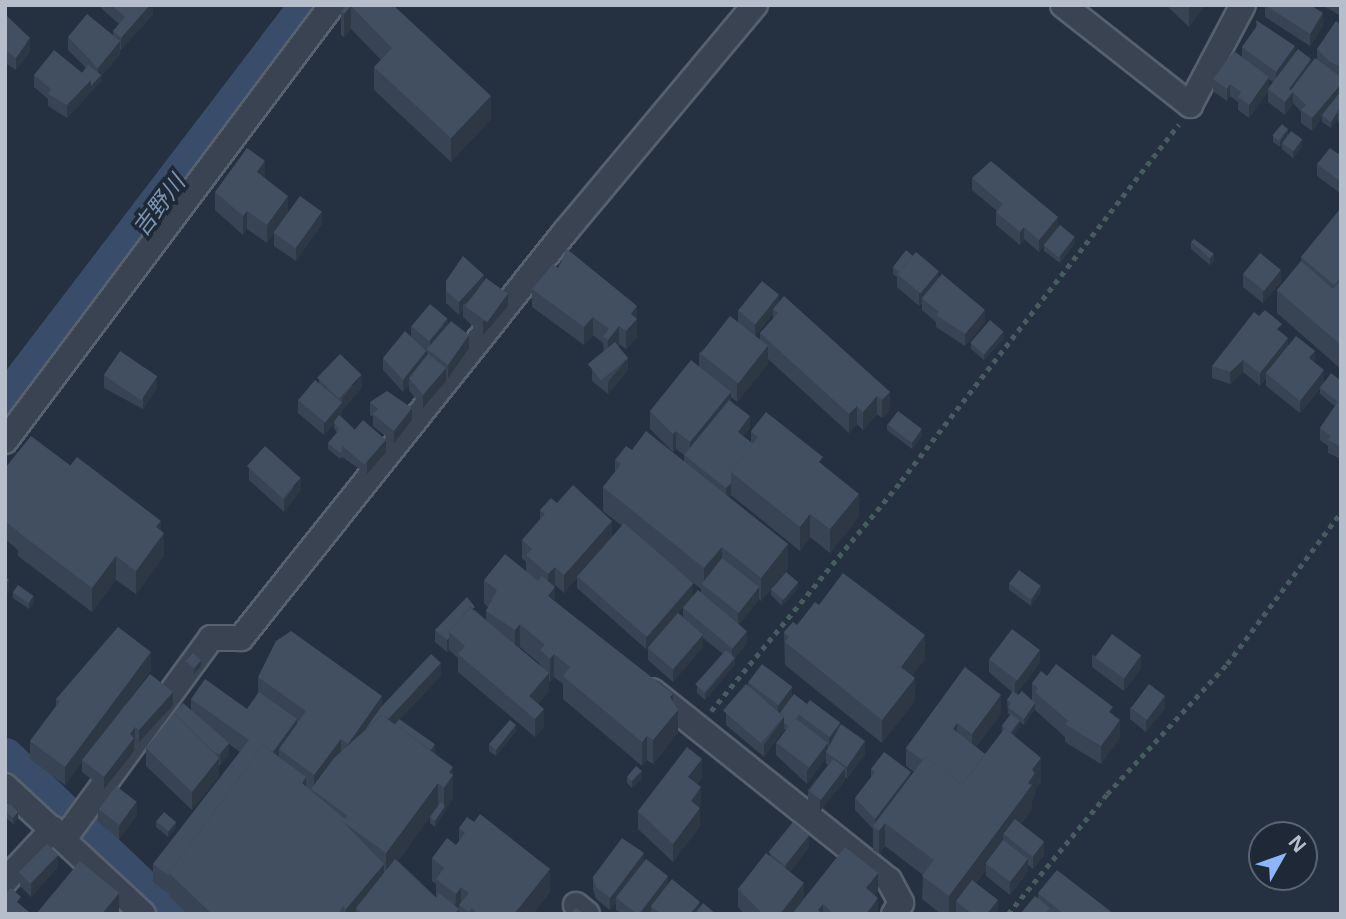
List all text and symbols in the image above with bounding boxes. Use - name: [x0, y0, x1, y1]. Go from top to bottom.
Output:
- water label: 吉野川: [126, 169, 190, 241]
- north arrow: [1248, 821, 1318, 891]
- text: N: [1283, 830, 1312, 858]

